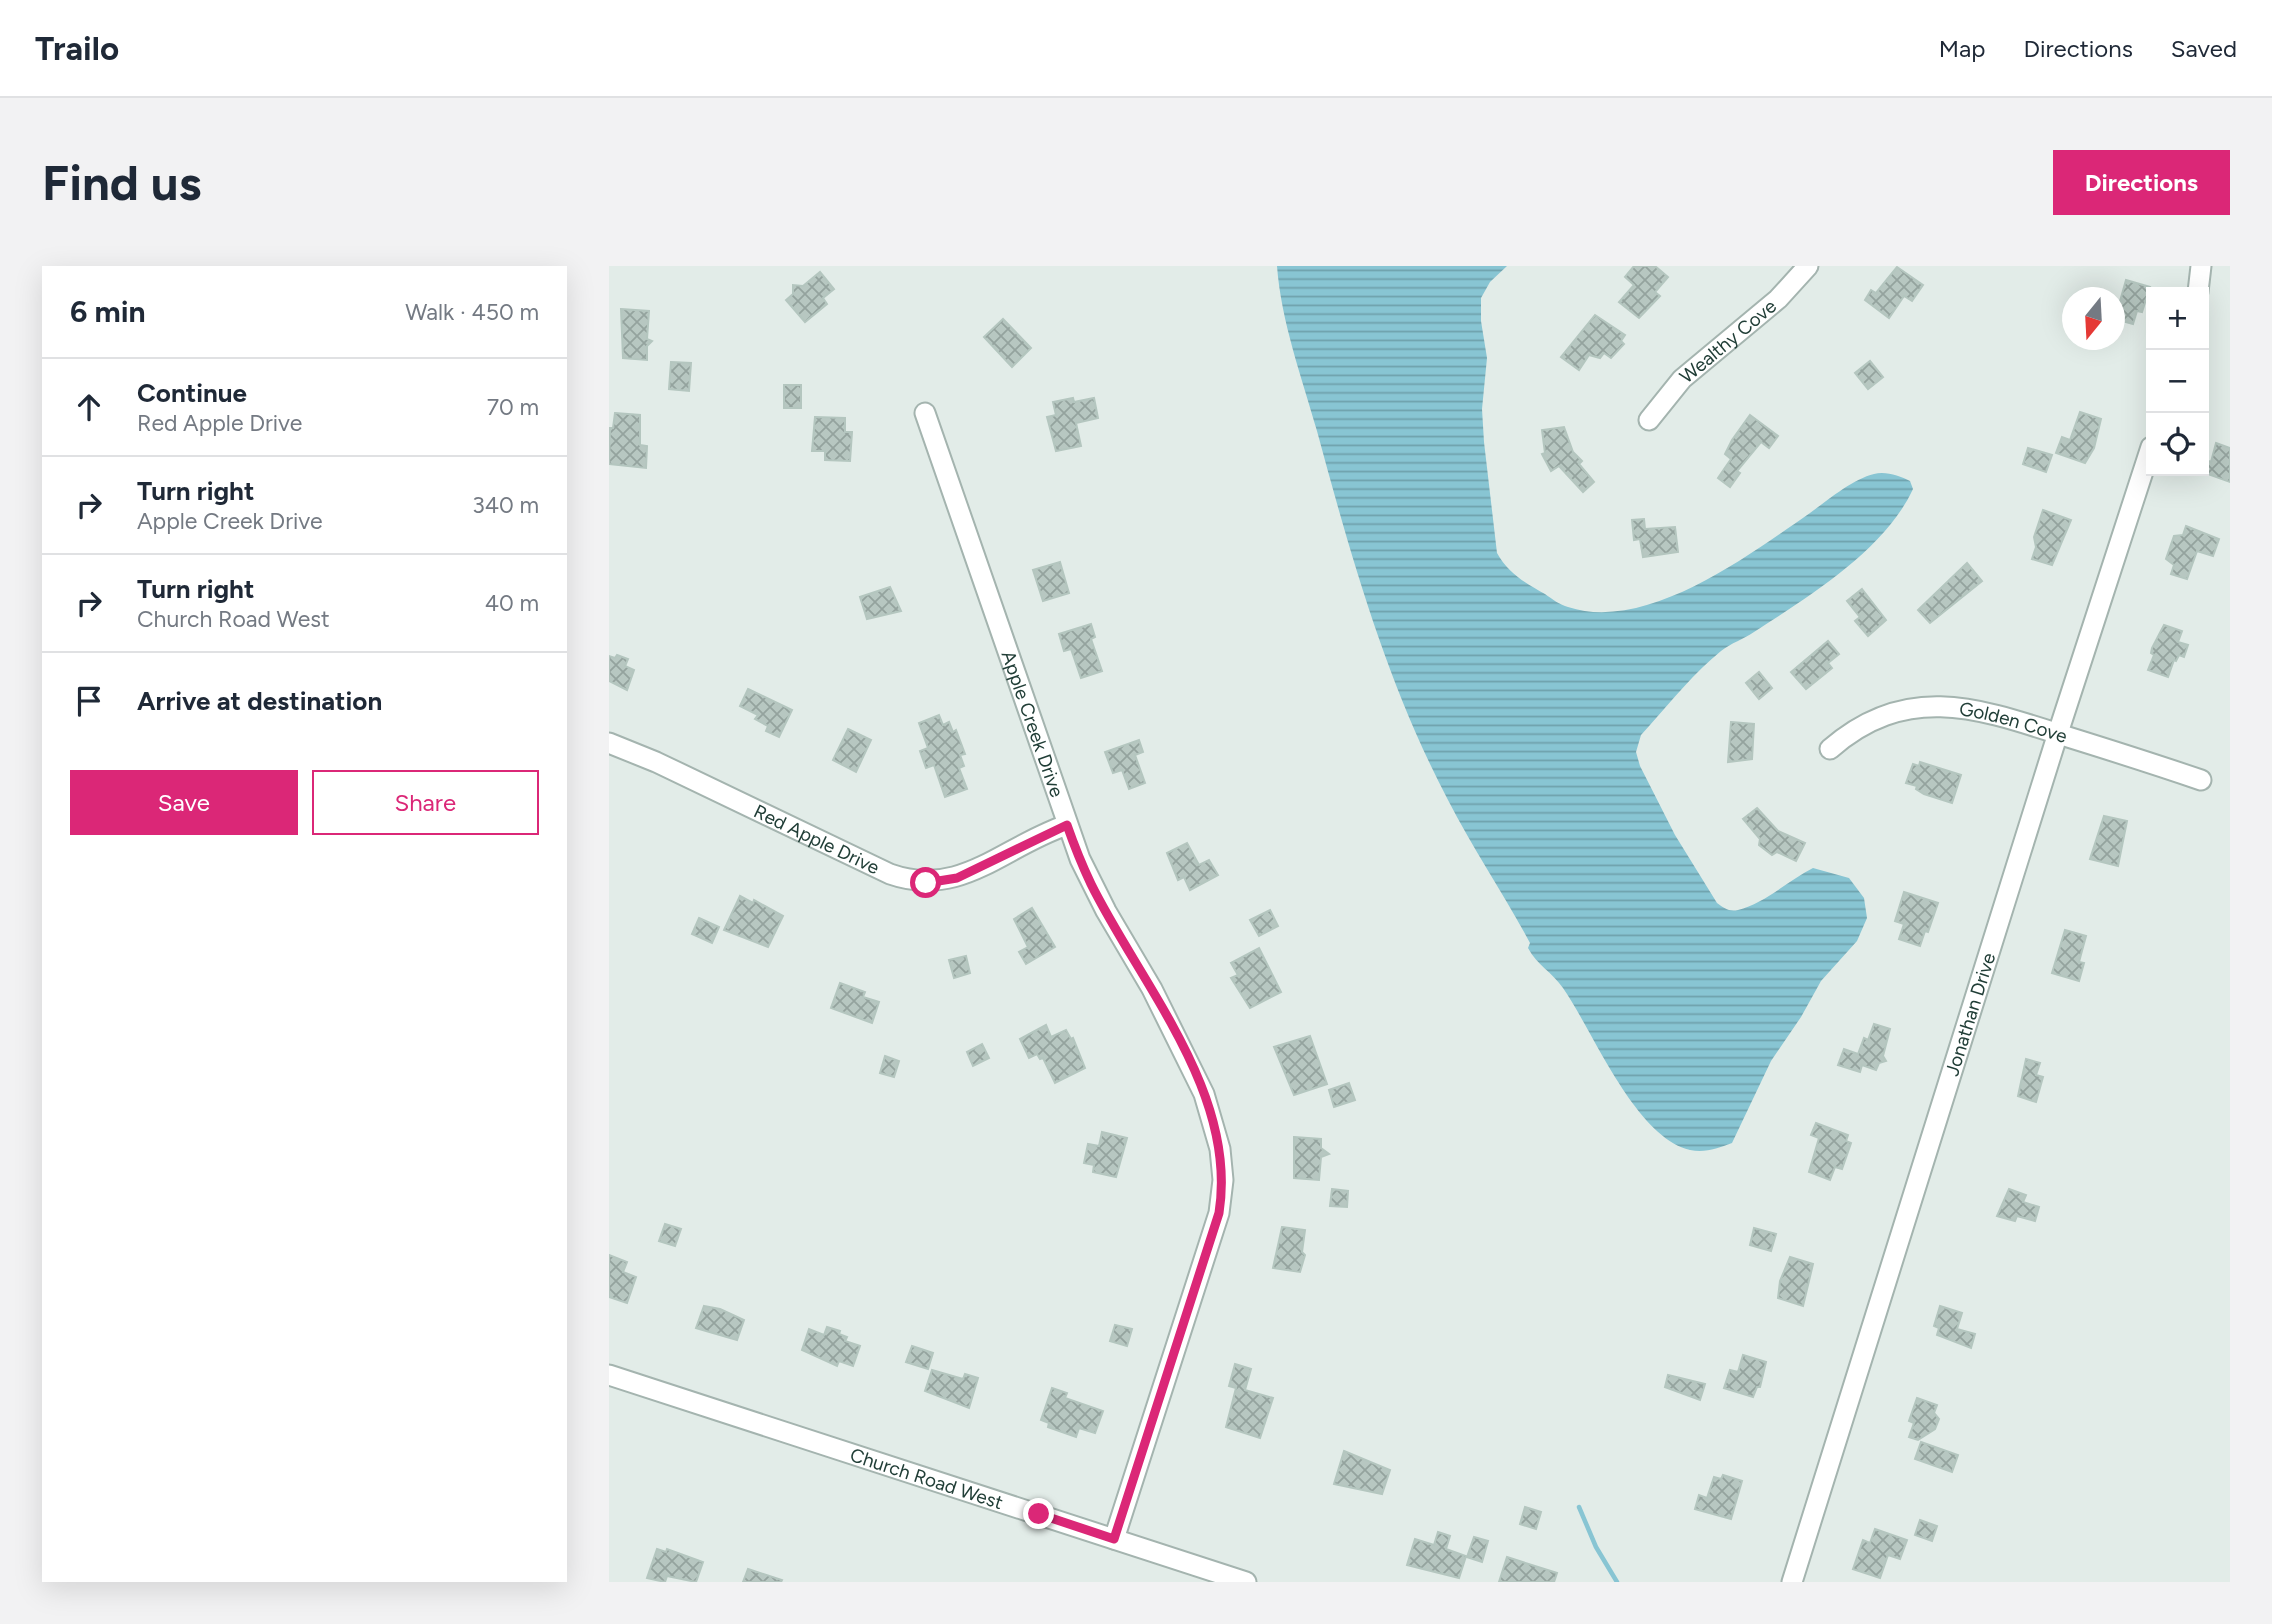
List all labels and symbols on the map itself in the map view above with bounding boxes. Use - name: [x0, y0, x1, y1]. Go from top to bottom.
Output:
- north arrow: [2062, 287, 2125, 350]
- street label: Wealthy Cove: [1675, 295, 1781, 388]
- street label: Apple Creek Drive: [996, 648, 1069, 800]
- street label: Golden Cove: [1958, 697, 2070, 748]
- street label: Red Apple Drive: [750, 800, 883, 879]
- route start: [910, 867, 941, 898]
- street label: Jonathan Drive: [1940, 950, 2000, 1079]
- street label: Church Road West: [847, 1443, 1006, 1514]
- route end: [1023, 1498, 1054, 1529]

